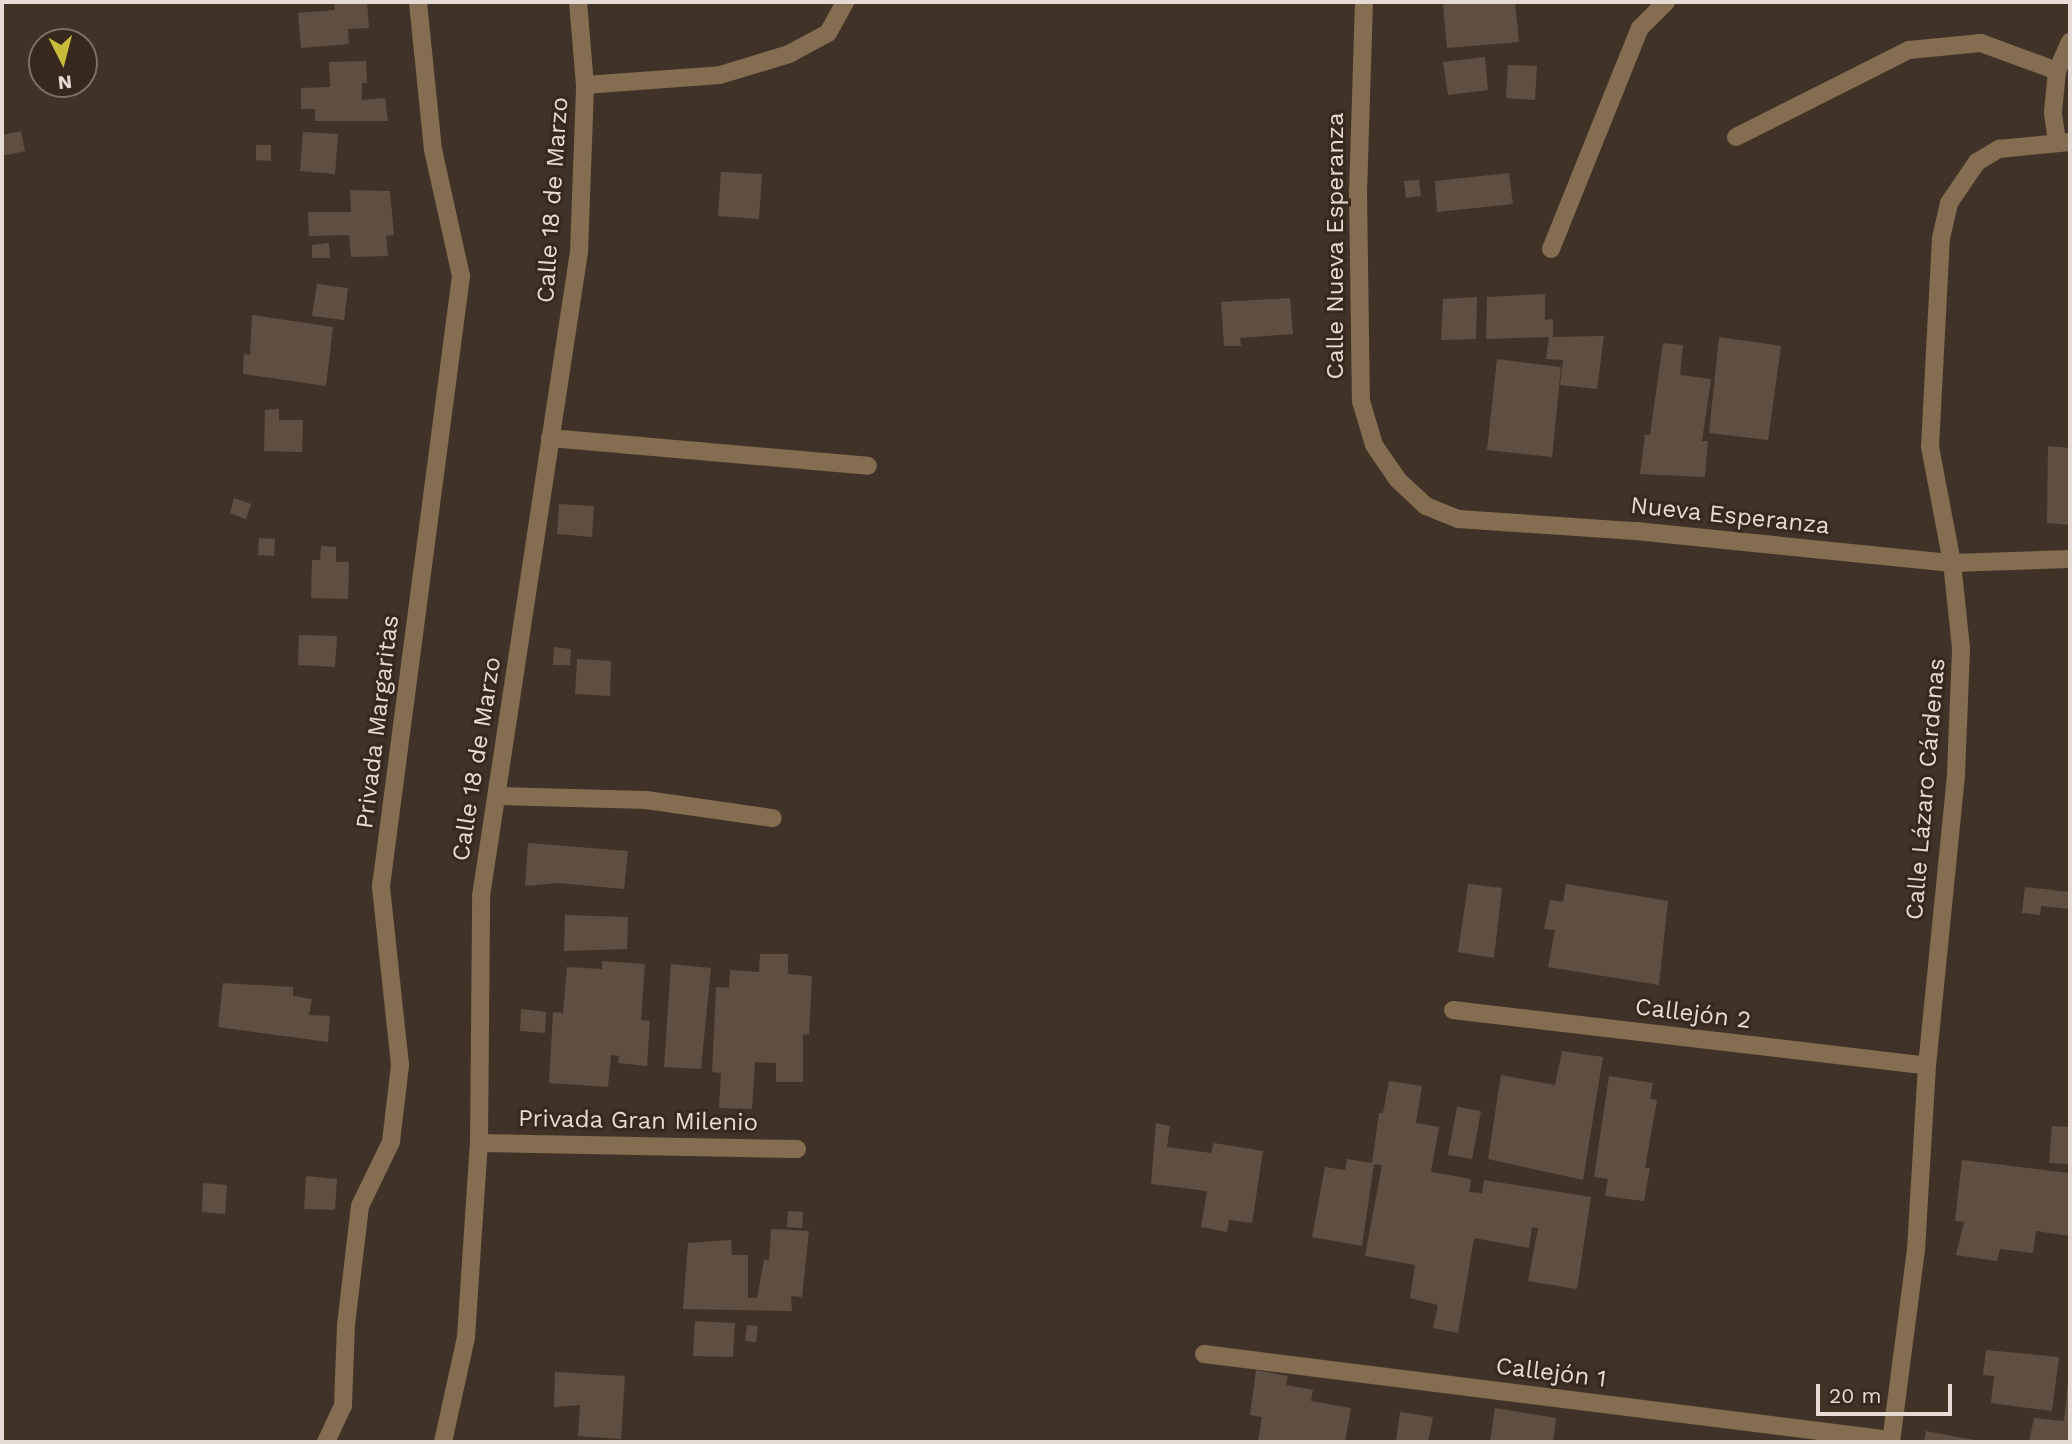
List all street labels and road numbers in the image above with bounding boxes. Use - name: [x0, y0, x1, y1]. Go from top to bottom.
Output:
- street label: Calle 18 de Marzo: [531, 96, 575, 304]
- street label: Calle Nueva Esperanza: [1322, 112, 1350, 380]
- street label: Nueva Esperanza: [1629, 491, 1831, 541]
- street label: Privada Margaritas: [351, 613, 405, 831]
- street label: Calle 18 de Marzo: [447, 655, 507, 863]
- street label: Calle Lázaro Cárdenas: [1900, 657, 1952, 921]
- street label: Callejón 2: [1633, 993, 1753, 1035]
- street label: Privada Gran Milenio: [517, 1105, 759, 1137]
- street label: Callejón 1: [1494, 1352, 1608, 1394]

